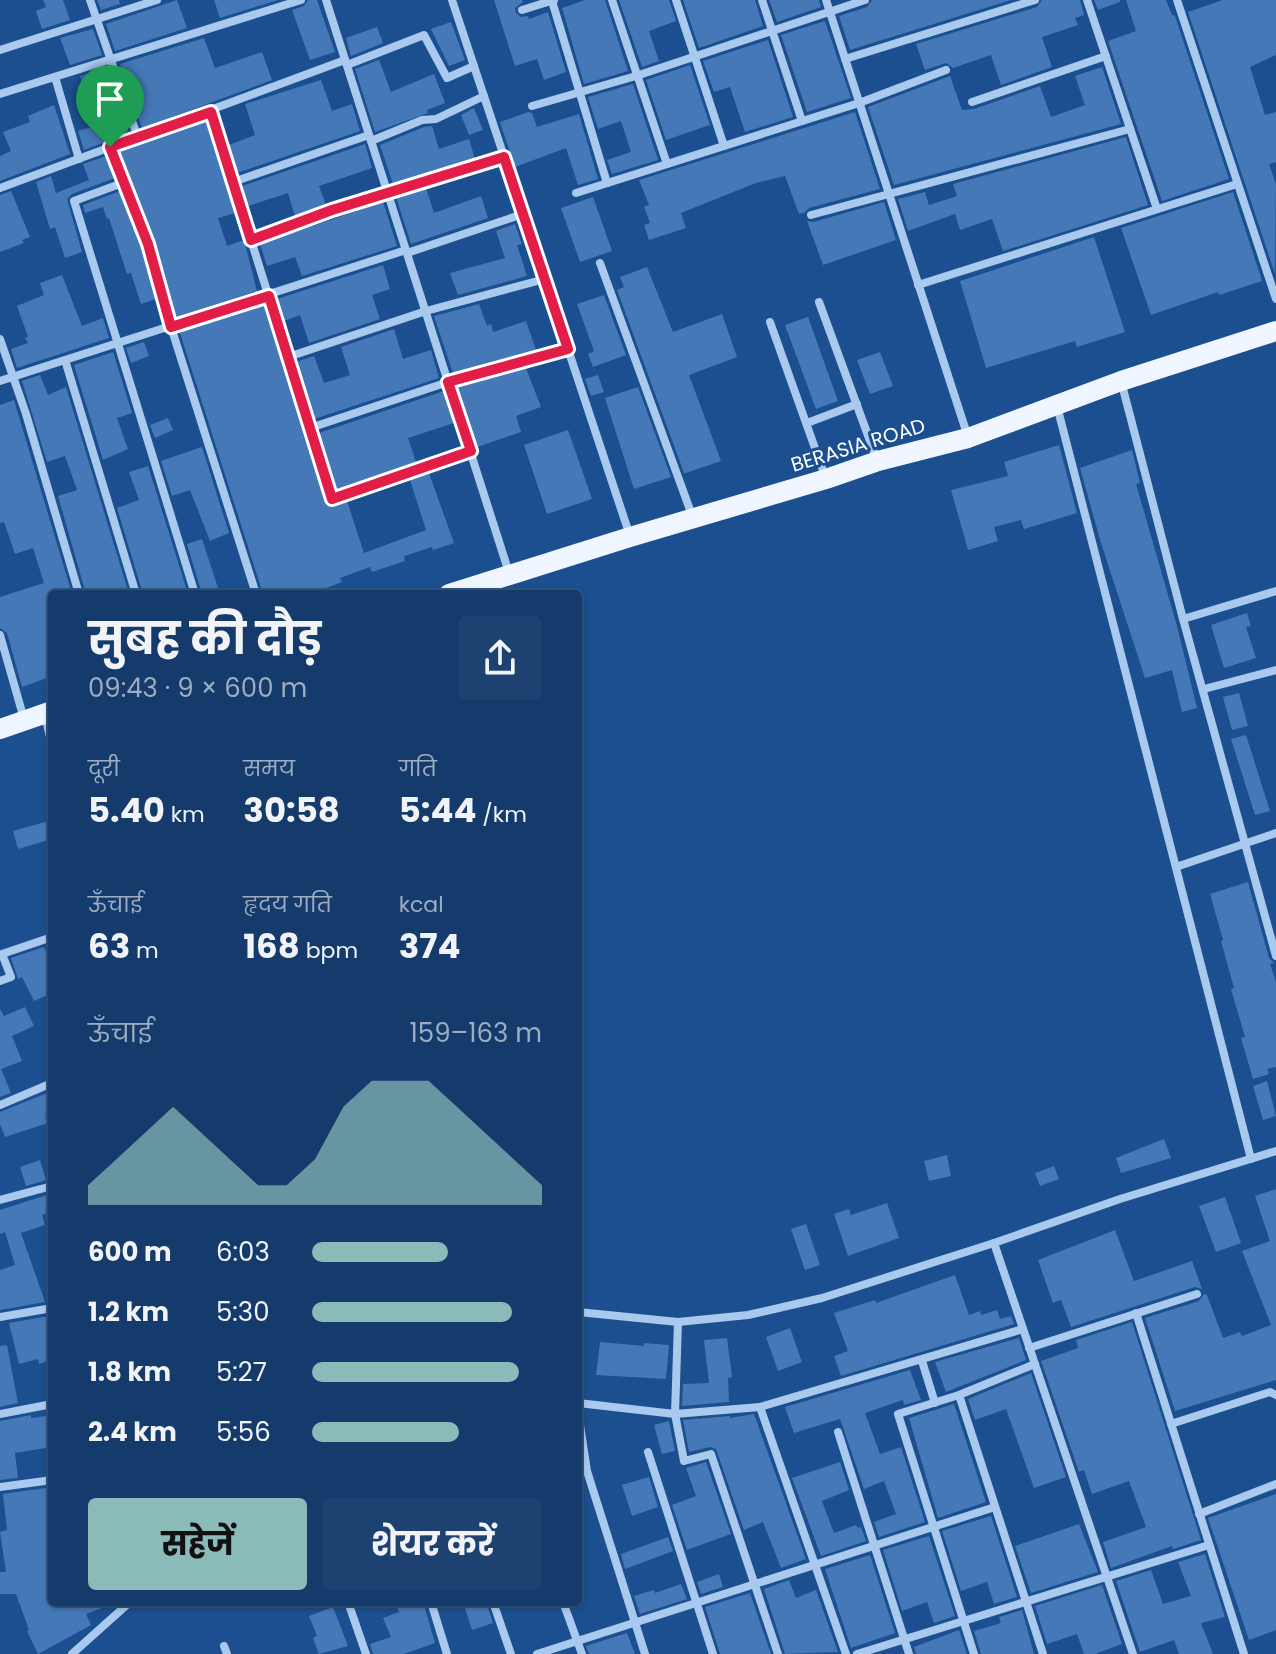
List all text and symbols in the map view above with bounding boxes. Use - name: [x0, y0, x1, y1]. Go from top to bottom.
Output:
- pin: [76, 65, 144, 147]
- icon: arrive: [88, 77, 132, 121]
- street label: BERASIA ROAD: [787, 411, 929, 479]
- text: सुबह की दौड़: [88, 608, 321, 669]
- button: share: [458, 616, 542, 700]
- text: 09:43 · 9 × 600 m: [88, 670, 307, 706]
- text: दूरी: [88, 753, 120, 784]
- text: समय: [243, 753, 295, 784]
- text: गति: [399, 753, 437, 784]
- text: 5.40: [88, 786, 165, 834]
- text: 30:58: [243, 786, 340, 834]
- text: 5:44: [399, 786, 476, 834]
- text: km: [165, 799, 205, 830]
- text: /km: [476, 799, 527, 830]
- text: ऊँचाई: [88, 889, 142, 920]
- text: हृदय गति: [243, 889, 332, 920]
- text: kcal: [399, 889, 444, 920]
- text: 63: [88, 922, 130, 970]
- text: 168: [243, 922, 300, 970]
- text: 374: [399, 922, 460, 970]
- text: m: [130, 935, 159, 966]
- text: bpm: [300, 935, 358, 966]
- text: ऊँचाई: [88, 1015, 152, 1051]
- text: 159–163 m: [410, 1015, 542, 1051]
- text: 600 m: [88, 1234, 172, 1270]
- text: 6:03: [216, 1234, 270, 1270]
- text: 1.2 km: [88, 1294, 169, 1330]
- text: 5:30: [216, 1294, 270, 1330]
- text: 1.8 km: [88, 1354, 171, 1390]
- text: 5:27: [216, 1354, 267, 1390]
- text: 2.4 km: [88, 1414, 177, 1450]
- text: 5:56: [216, 1414, 271, 1450]
- button: सहेजें: [88, 1498, 307, 1590]
- button: शेयर करें: [323, 1498, 542, 1590]

